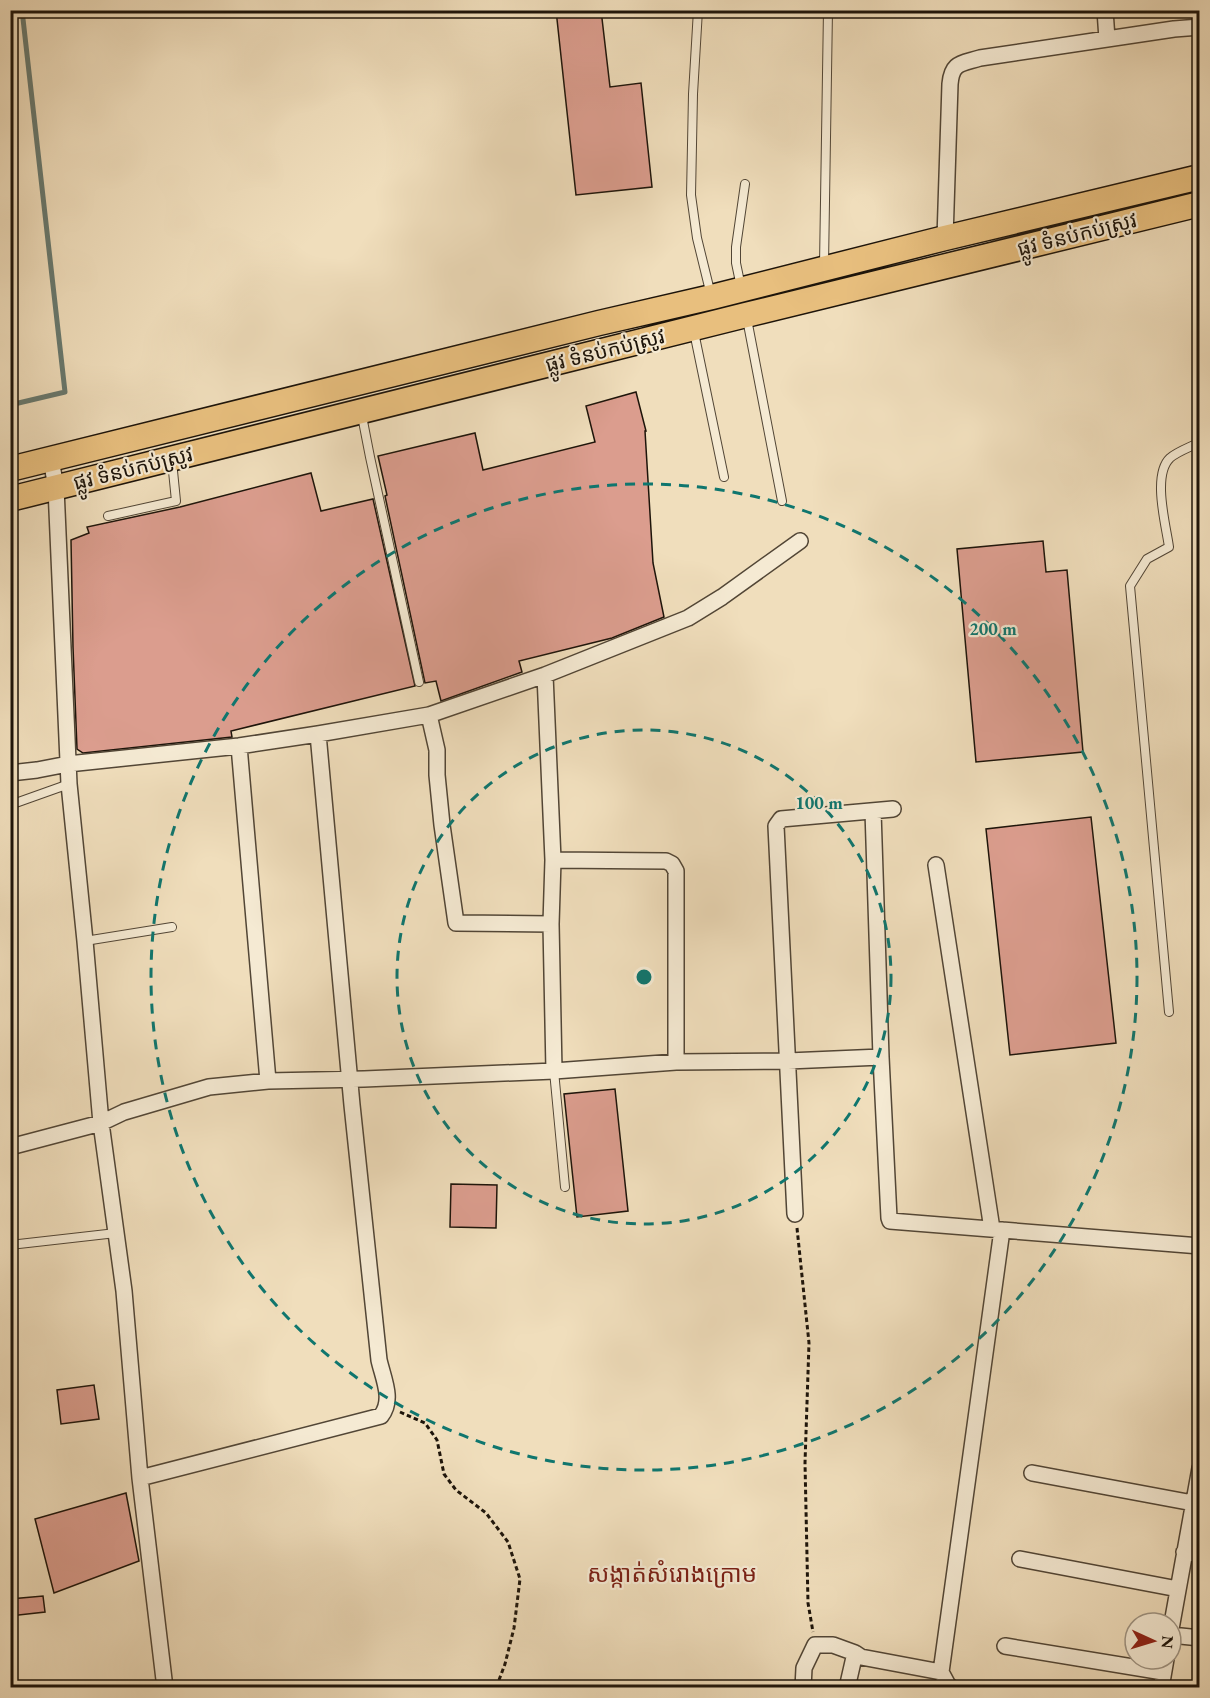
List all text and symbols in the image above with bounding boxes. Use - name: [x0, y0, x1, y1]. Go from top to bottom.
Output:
- street label: ផ្លូវ ទំនប់កប់ស្រូវ: [1014, 206, 1141, 268]
- street label: ផ្លូវ ទំនប់កប់ស្រូវ: [542, 322, 669, 384]
- street label: ផ្លូវ ទំនប់កប់ស្រូវ: [70, 440, 197, 502]
- text: 200 m: [969, 617, 1017, 640]
- text: 100 m: [795, 791, 843, 814]
- centre of rings: [634, 967, 654, 987]
- district label: សង្កាត់សំរោងក្រោម: [587, 1558, 757, 1589]
- north arrow: [1123, 1611, 1183, 1671]
- text: N: [1157, 1635, 1178, 1649]

